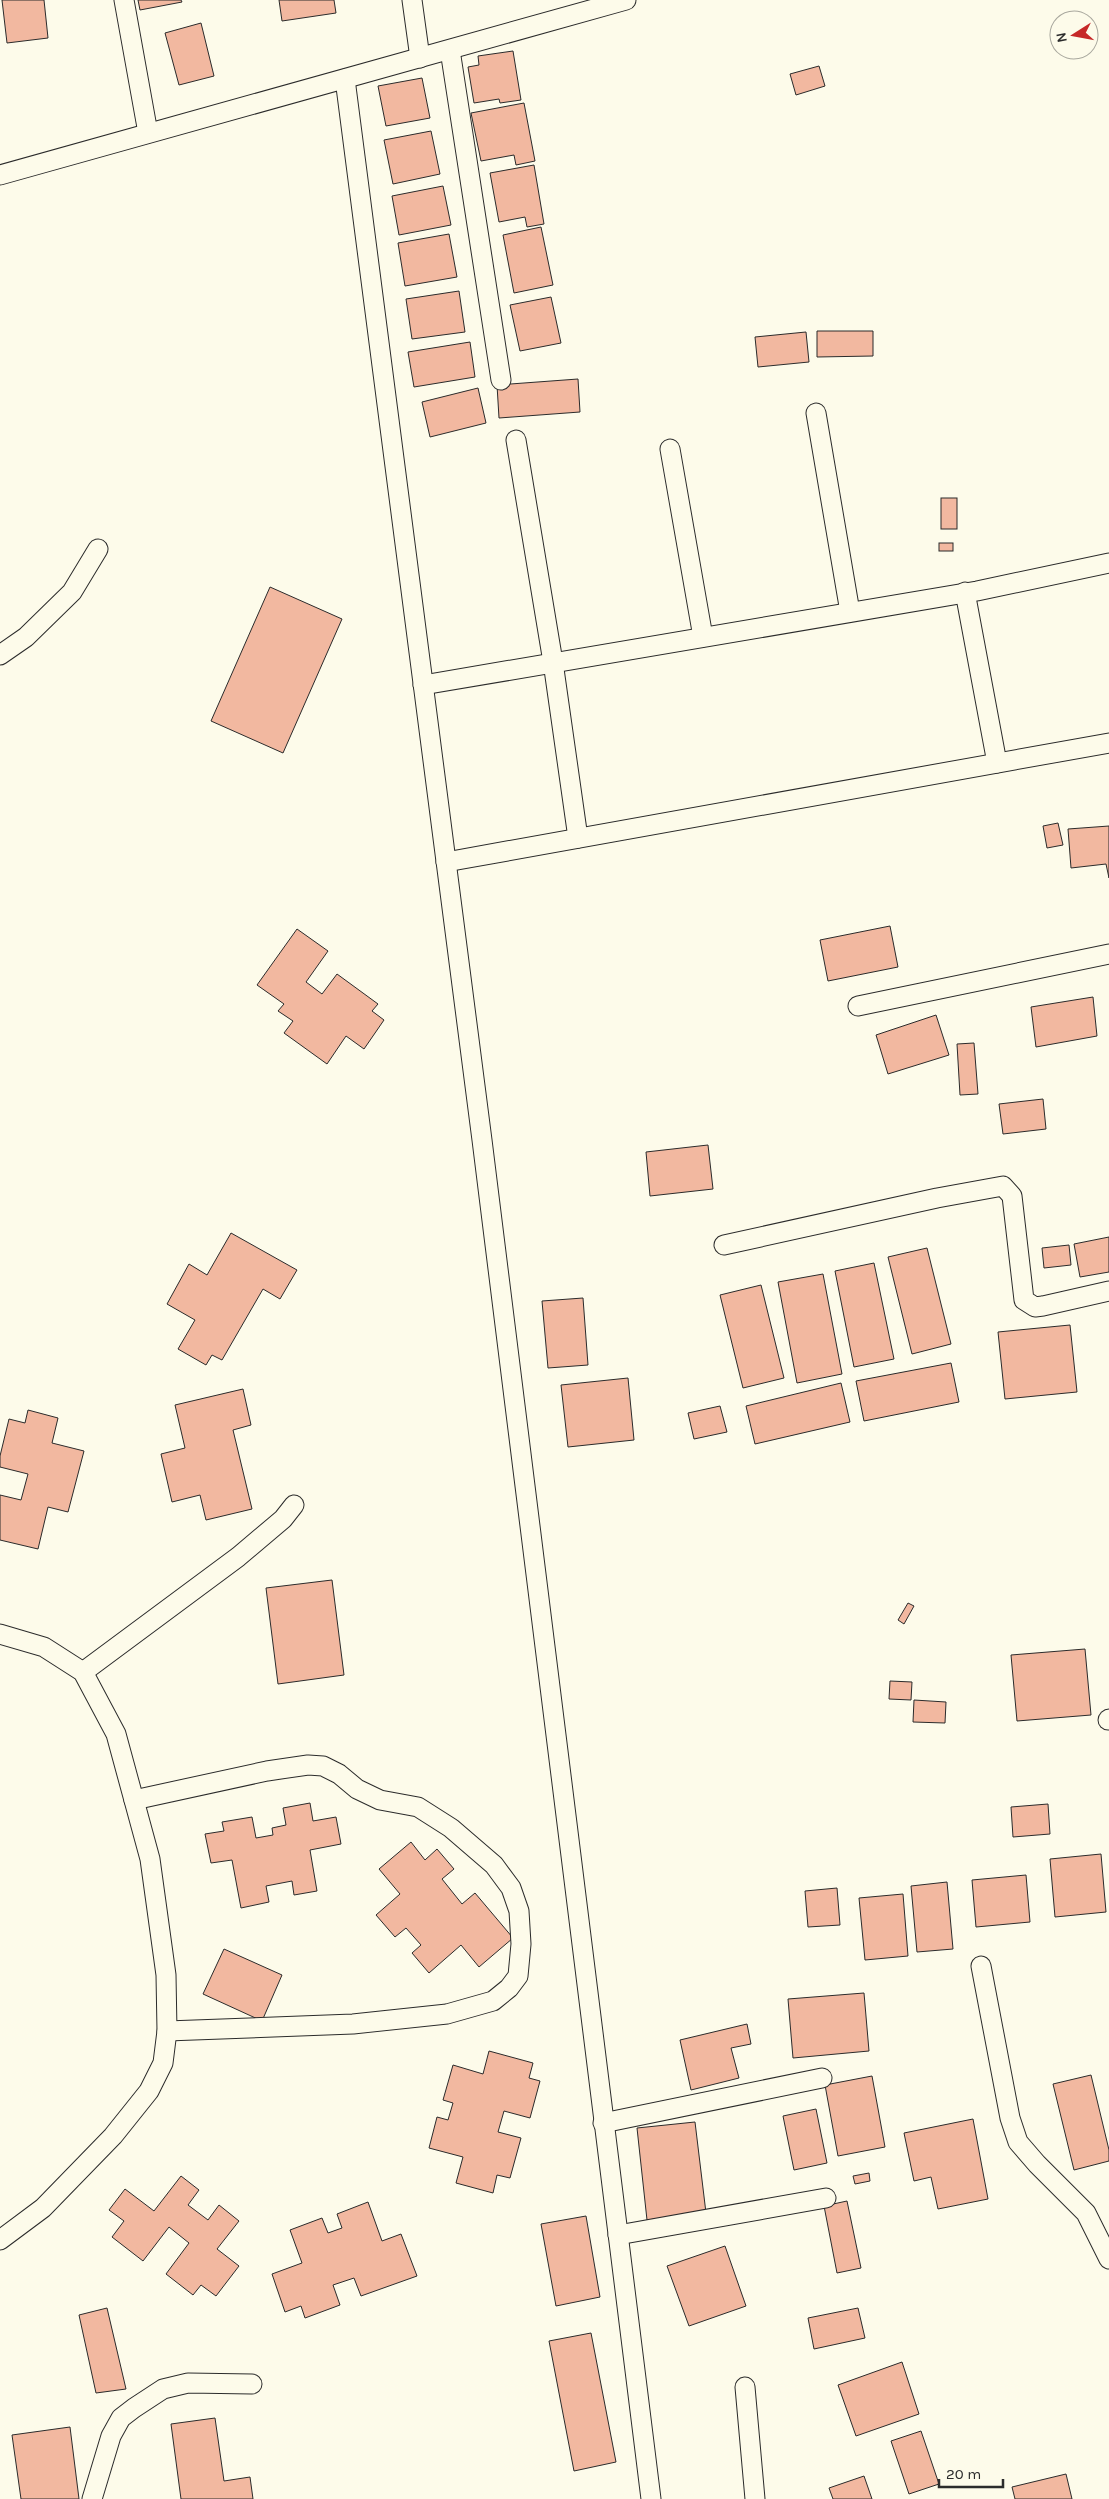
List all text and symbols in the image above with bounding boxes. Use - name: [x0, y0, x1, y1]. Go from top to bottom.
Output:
- north arrow: [1049, 10, 1099, 60]
- text: N: [1052, 31, 1071, 44]
- scale bar: [939, 2456, 1003, 2488]
- text: 20 m: [946, 2465, 981, 2483]

